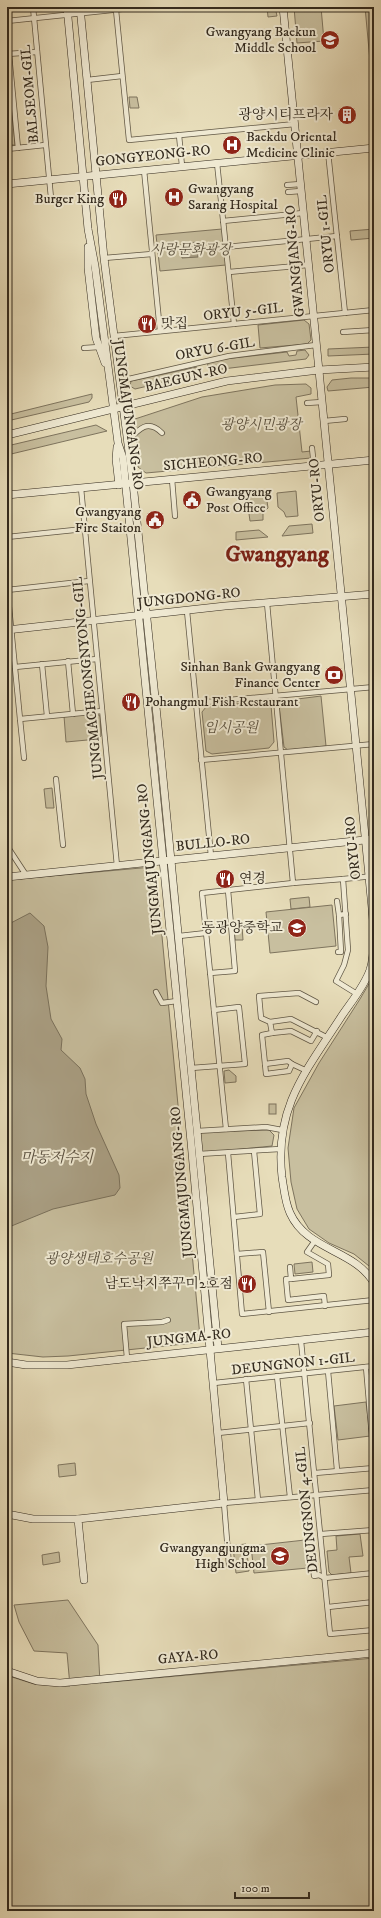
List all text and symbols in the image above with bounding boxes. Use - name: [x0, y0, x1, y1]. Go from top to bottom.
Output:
- place label: Gwangyang Baekun Middle School: [206, 23, 317, 57]
- school or university icon: Gwangyang Baekun Middle School: [319, 29, 341, 51]
- street label: BALSEOM-GIL: [17, 44, 43, 144]
- building icon: 광양시티프라자: [336, 104, 358, 126]
- place label: 광양시티프라자: [238, 106, 333, 124]
- place label: Baekdu Oriental Medicine Clinic: [246, 128, 337, 162]
- hospital icon: Baekdu Oriental Medicine Clinic: [221, 134, 243, 156]
- street label: GONGYEONG-RO: [95, 141, 211, 171]
- place label: Gwangyang Sarang Hospital: [188, 180, 279, 214]
- hospital icon: Gwangyang Sarang Hospital: [163, 186, 185, 208]
- restaurant icon: Burger King: [107, 188, 129, 210]
- place label: Burger King: [35, 190, 104, 208]
- street label: ORYU 1-GIL: [313, 194, 339, 274]
- street label: GWANGJANG-RO: [281, 204, 309, 318]
- park label: 사랑문화광장: [150, 241, 234, 259]
- street label: ORYU 5-GIL: [202, 299, 284, 325]
- restaurant icon: 맛집: [136, 313, 158, 335]
- place label: 맛집: [161, 315, 188, 333]
- street label: ORYU 6-GIL: [174, 333, 256, 365]
- street label: JUNGMAJUNGANG-RO: [108, 337, 147, 491]
- street label: BAEGUN-RO: [143, 360, 229, 396]
- park label: 광양시민광장: [220, 416, 304, 434]
- street label: SICHEONG-RO: [163, 449, 263, 475]
- street label: ORYU-RO: [305, 457, 329, 523]
- place label: Gwangyang Post Office: [206, 483, 272, 517]
- public building icon: Gwangyang Post Office: [181, 489, 203, 511]
- place label: Gwangyang Fire Staiton: [75, 503, 142, 537]
- public building icon: Gwangyang Fire Staiton: [144, 509, 166, 531]
- district label: Gwangyang: [225, 541, 330, 568]
- street label: JUNGMACHEONGNYONG-GIL: [68, 576, 108, 782]
- street label: JUNGDONG-RO: [134, 584, 242, 613]
- place label: Sinhan Bank Gwangyang Finance Center: [180, 658, 321, 692]
- bank icon: Sinhan Bank Gwangyang Finance Center: [323, 664, 345, 686]
- restaurant icon: Pohangmul Fish Restaurant: [120, 691, 142, 713]
- place label: Pohangmul Fish Restaurant: [145, 693, 299, 711]
- park label: 임시공원: [204, 719, 260, 737]
- street label: JUNGMAJUNGANG-RO: [133, 783, 167, 937]
- street label: ORYU-RO: [341, 815, 365, 881]
- street label: BULLO-RO: [175, 830, 251, 856]
- restaurant icon: 연경: [214, 868, 236, 890]
- place label: 연경: [239, 870, 266, 888]
- school or university icon: 동광양중학교: [286, 917, 308, 939]
- place label: 동광양중학교: [202, 919, 283, 937]
- street label: JUNGMAJUNGANG-RO: [166, 1106, 198, 1260]
- water label: 마동저수지: [21, 1148, 95, 1167]
- park label: 광양생태호수공원: [45, 1250, 155, 1268]
- restaurant icon: 남도낙지쭈꾸미2호점: [236, 1273, 258, 1295]
- place label: 남도낙지쭈꾸미2호점: [104, 1275, 233, 1293]
- street label: JUNGMA-RO: [144, 1325, 232, 1352]
- street label: DEUNGNON 1-GIL: [230, 1349, 356, 1379]
- street label: DEUNGNON 4-GIL: [291, 1446, 323, 1574]
- place label: Gwangyangjungma High School: [160, 1539, 267, 1573]
- school or university icon: Gwangyangjungma High School: [269, 1545, 291, 1567]
- street label: GAYA-RO: [157, 1645, 219, 1669]
- scale bar: [235, 1874, 309, 1900]
- text: 100 m: [241, 1881, 270, 1896]

